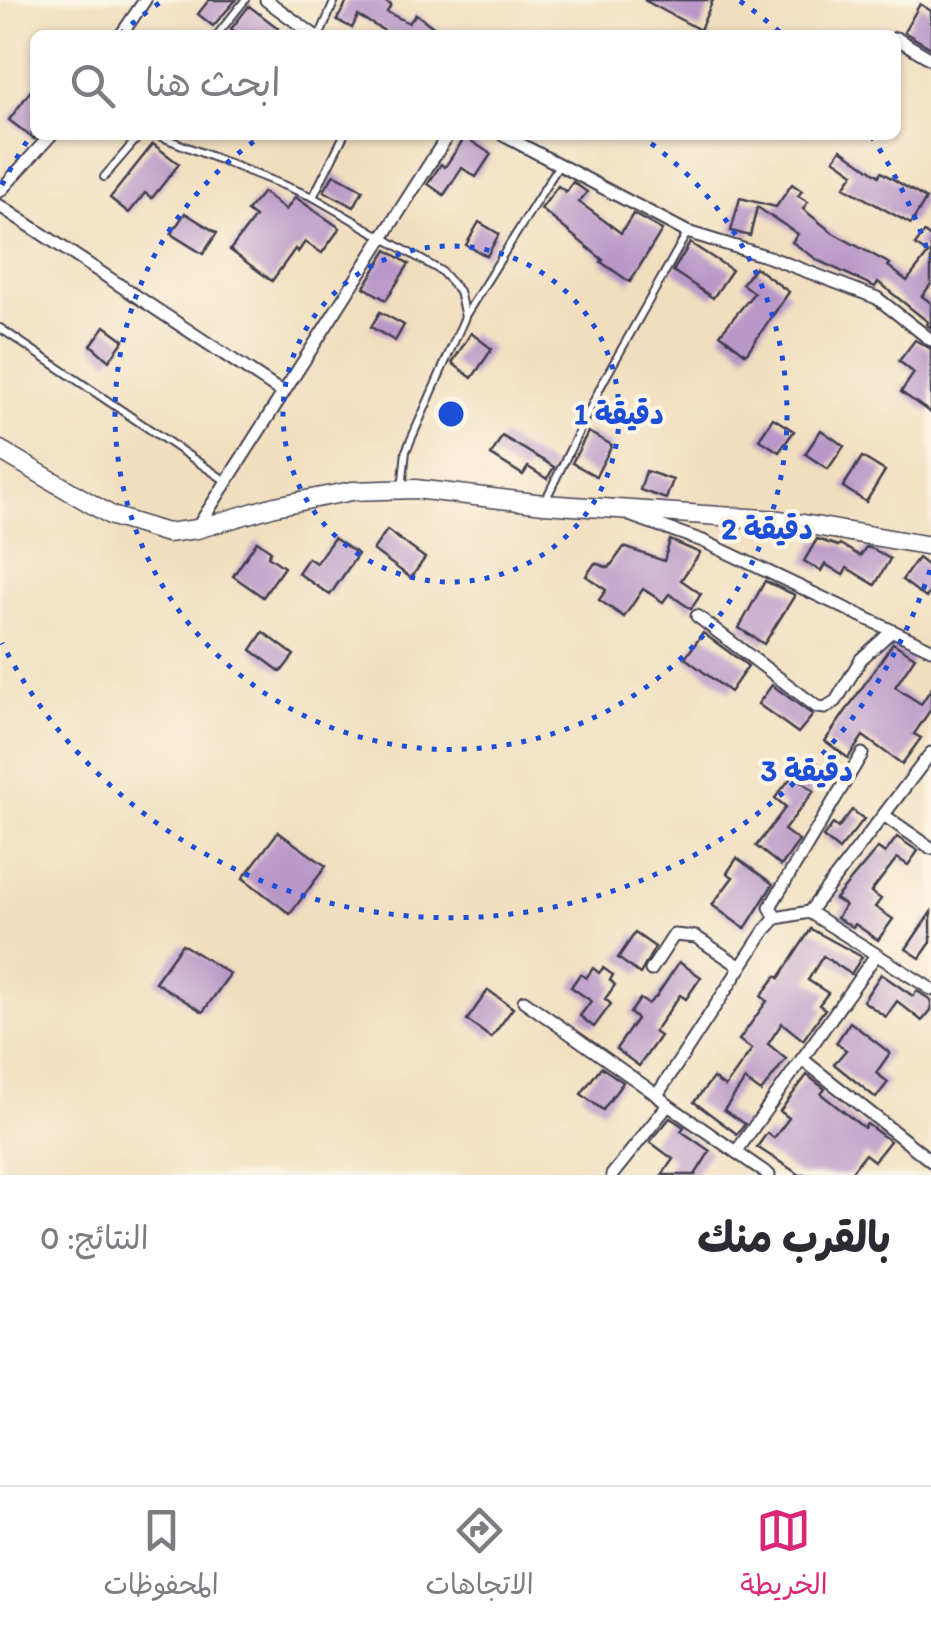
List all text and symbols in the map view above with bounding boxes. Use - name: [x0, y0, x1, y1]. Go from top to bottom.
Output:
- search box: [30, 30, 901, 140]
- icon: search: [65, 58, 120, 113]
- text: ابحث هنا: [145, 60, 281, 106]
- text: 1 دقيقة: [574, 395, 664, 432]
- centre of rings: [433, 396, 469, 432]
- text: 2 دقيقة: [721, 510, 813, 547]
- text: 3 دقيقة: [761, 752, 853, 789]
- text: بالقرب منك: [697, 1212, 891, 1263]
- text: النتائج: 0: [40, 1219, 149, 1257]
- tab: المحفوظات: [103, 1503, 219, 1609]
- tab: الاتجاهات: [425, 1503, 534, 1609]
- tab: الخريطة: [740, 1503, 828, 1609]

